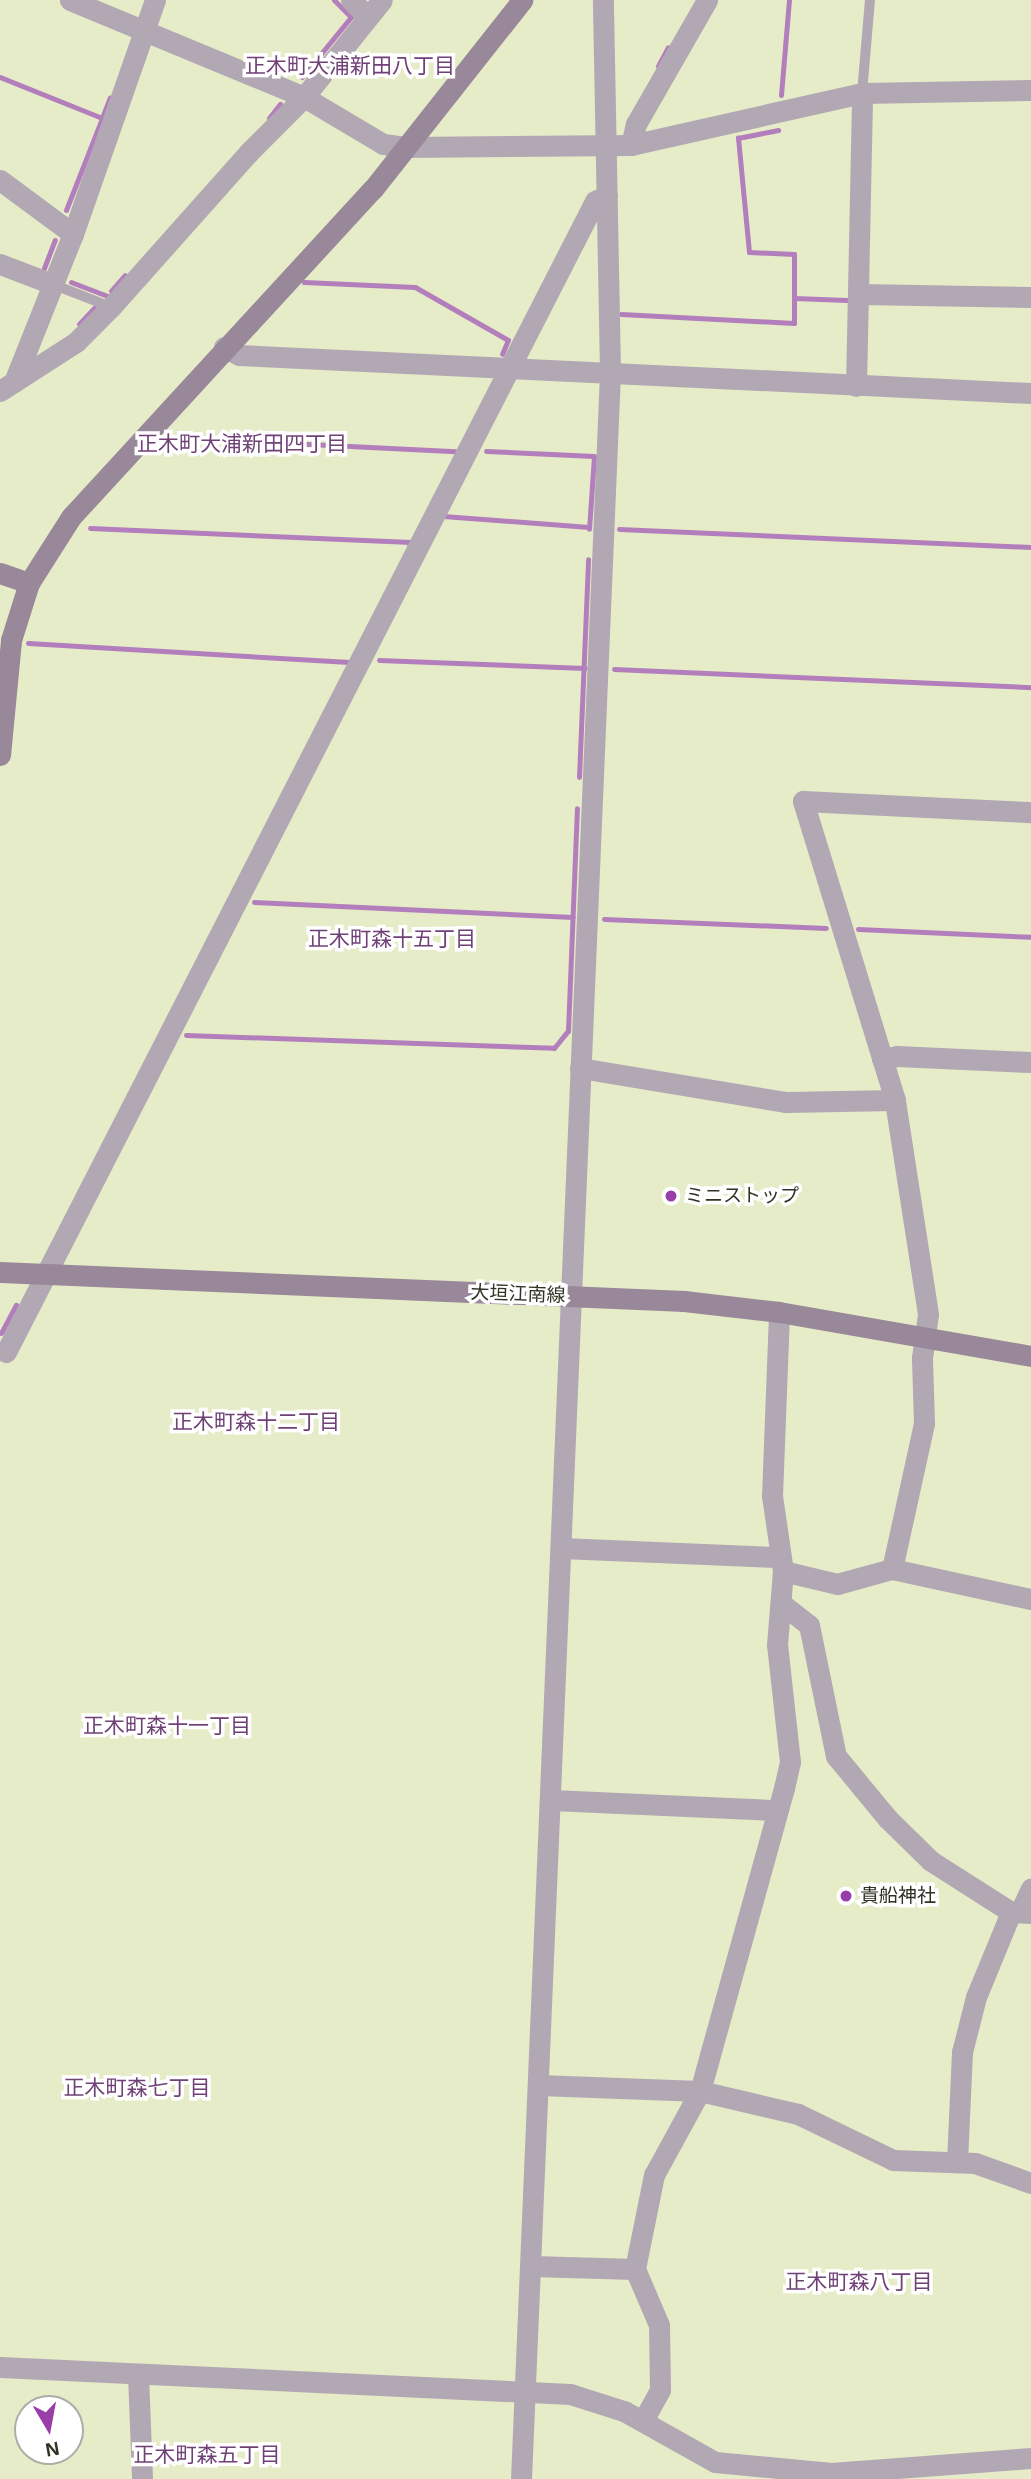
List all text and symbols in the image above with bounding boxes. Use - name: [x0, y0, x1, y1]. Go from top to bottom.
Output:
- district label: 正木町大浦新田八丁目: [245, 53, 455, 79]
- district label: 正木町大浦新田四丁目: [137, 431, 347, 457]
- district label: 正木町森十五丁目: [308, 926, 476, 952]
- place label: ミニストップ: [685, 1185, 799, 1207]
- marker: ミニストップ: [663, 1188, 679, 1204]
- street label: 大垣江南線: [470, 1281, 566, 1307]
- district label: 正木町森十二丁目: [172, 1409, 340, 1435]
- district label: 正木町森十一丁目: [83, 1713, 251, 1739]
- place label: 貴船神社: [860, 1885, 936, 1907]
- marker: 貴船神社: [838, 1888, 854, 1904]
- district label: 正木町森七丁目: [64, 2075, 210, 2101]
- district label: 正木町森八丁目: [786, 2269, 932, 2295]
- north arrow: [14, 2395, 84, 2465]
- text: N: [44, 2438, 61, 2461]
- district label: 正木町森五丁目: [134, 2442, 280, 2468]

